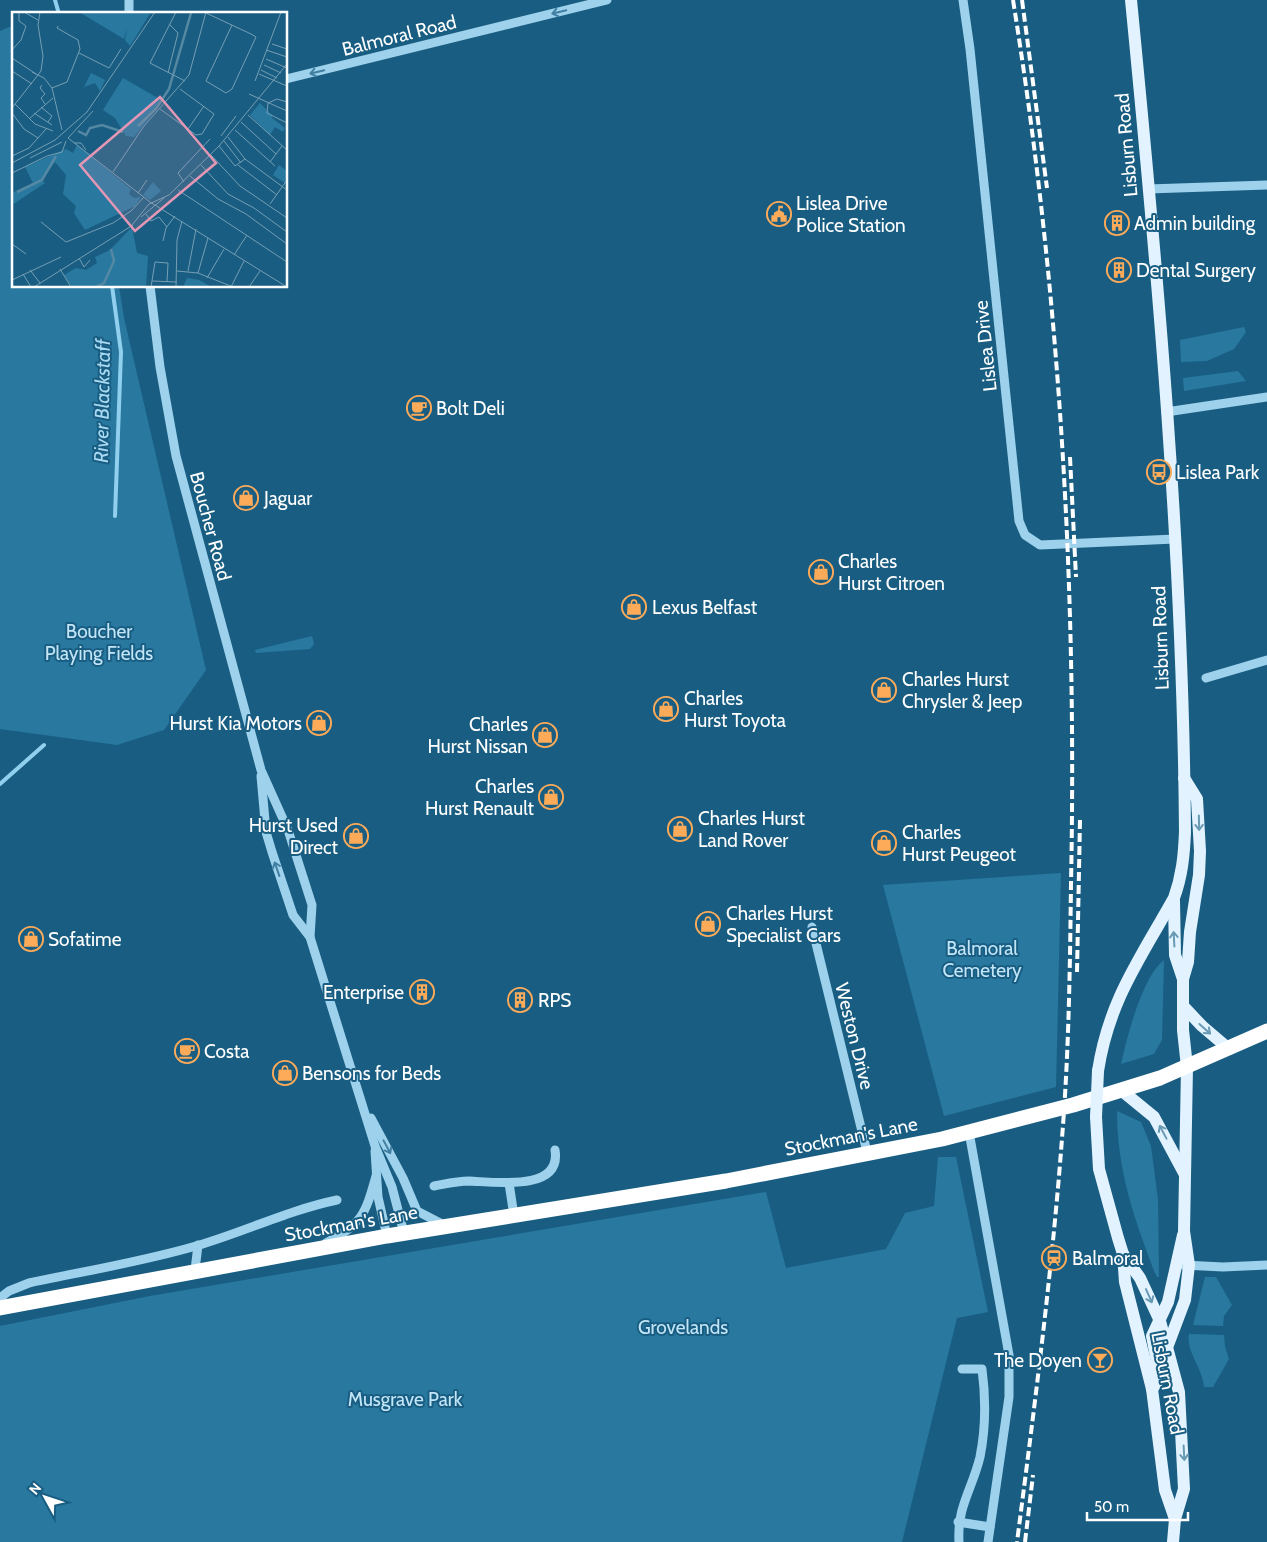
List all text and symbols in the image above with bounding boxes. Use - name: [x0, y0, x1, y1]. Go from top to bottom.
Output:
- one-way arrow: [552, 8, 568, 17]
- street label: Balmoral Road: [340, 10, 459, 61]
- inset map: [12, 12, 288, 288]
- one-way arrow: [309, 68, 325, 77]
- street label: Lisburn Road: [1111, 92, 1142, 198]
- place label: Lislea Drive Police Station: [796, 192, 906, 237]
- public building icon: Lislea Drive Police Station: [766, 201, 792, 227]
- building icon: Admin building: [1104, 210, 1130, 236]
- place label: Admin building: [1134, 212, 1256, 235]
- building icon: Dental Surgery: [1106, 257, 1132, 283]
- place label: Dental Surgery: [1136, 259, 1256, 282]
- street label: Lislea Drive: [969, 299, 1002, 393]
- water label: River Blackstaff: [89, 337, 115, 463]
- cafe icon: Bolt Deli: [406, 395, 432, 421]
- place label: Bolt Deli: [436, 397, 505, 420]
- bus stop icon: Lislea Park: [1146, 459, 1172, 485]
- place label: Lislea Park: [1176, 461, 1260, 484]
- street label: Boucher Road: [185, 469, 236, 583]
- shop icon: Jaguar: [233, 485, 259, 511]
- place label: Jaguar: [263, 487, 312, 510]
- place label: Charles Hurst Citroen: [838, 550, 945, 595]
- shop icon: Charles Hurst Citroen: [808, 559, 834, 585]
- street label: Lisburn Road: [1147, 586, 1174, 690]
- shop icon: Lexus Belfast: [621, 594, 647, 620]
- place label: Lexus Belfast: [652, 596, 758, 619]
- park label: Boucher Playing Fields: [45, 620, 153, 665]
- place label: Charles Hurst Chrysler & Jeep: [902, 668, 1022, 713]
- shop icon: Charles Hurst Chrysler & Jeep: [871, 677, 897, 703]
- place label: Charles Hurst Toyota: [684, 687, 786, 732]
- shop icon: Charles Hurst Toyota: [653, 696, 679, 722]
- shop icon: Hurst Kia Motors: [306, 710, 332, 736]
- place label: Hurst Kia Motors: [169, 712, 302, 735]
- place label: Charles Hurst Nissan: [428, 713, 528, 758]
- shop icon: Charles Hurst Nissan: [532, 722, 558, 748]
- place label: Charles Hurst Renault: [425, 775, 535, 820]
- shop icon: Charles Hurst Renault: [538, 784, 564, 810]
- place label: Charles Hurst Land Rover: [698, 807, 805, 852]
- place label: Hurst Used Direct: [249, 814, 339, 859]
- one-way arrow: [1194, 814, 1204, 831]
- shop icon: Charles Hurst Land Rover: [667, 816, 693, 842]
- place label: Charles Hurst Peugeot: [902, 821, 1017, 866]
- shop icon: Hurst Used Direct: [343, 823, 369, 849]
- shop icon: Charles Hurst Peugeot: [871, 830, 897, 856]
- one-way arrow: [272, 861, 282, 877]
- place label: Charles Hurst Specialist Cars: [726, 902, 841, 947]
- shop icon: Charles Hurst Specialist Cars: [695, 911, 721, 937]
- shop icon: Sofatime: [18, 926, 44, 952]
- place label: Sofatime: [48, 928, 122, 951]
- one-way arrow: [1170, 932, 1179, 948]
- park label: Balmoral Cemetery: [942, 937, 1022, 982]
- building icon: Enterprise: [409, 979, 435, 1005]
- street label: Weston Drive: [830, 980, 879, 1092]
- place label: Enterprise: [323, 981, 404, 1004]
- building icon: RPS: [507, 987, 533, 1013]
- place label: RPS: [538, 989, 571, 1012]
- one-way arrow: [1198, 1022, 1211, 1034]
- cafe icon: Costa: [174, 1038, 200, 1064]
- place label: Costa: [204, 1040, 249, 1063]
- shop icon: Bensons for Beds: [272, 1060, 298, 1086]
- place label: Bensons for Beds: [302, 1062, 441, 1085]
- street label: Stockman's Lane: [783, 1112, 920, 1161]
- one-way arrow: [1158, 1125, 1167, 1140]
- one-way arrow: [382, 1140, 392, 1155]
- street label: Stockman's Lane: [283, 1200, 420, 1247]
- station icon: Balmoral: [1041, 1245, 1067, 1271]
- place label: Balmoral: [1072, 1247, 1144, 1270]
- one-way arrow: [1144, 1288, 1154, 1303]
- park label: Grovelands: [638, 1316, 728, 1339]
- street label: Lisburn Road: [1146, 1330, 1189, 1436]
- bar icon: The Doyen: [1087, 1347, 1113, 1373]
- place label: The Doyen: [994, 1349, 1082, 1372]
- park label: Musgrave Park: [348, 1388, 463, 1411]
- one-way arrow: [1179, 1445, 1188, 1461]
- north arrow: [20, 1472, 70, 1522]
- text: N: [25, 1479, 45, 1498]
- scale bar: [1087, 1490, 1188, 1522]
- text: 50 m: [1094, 1498, 1129, 1516]

